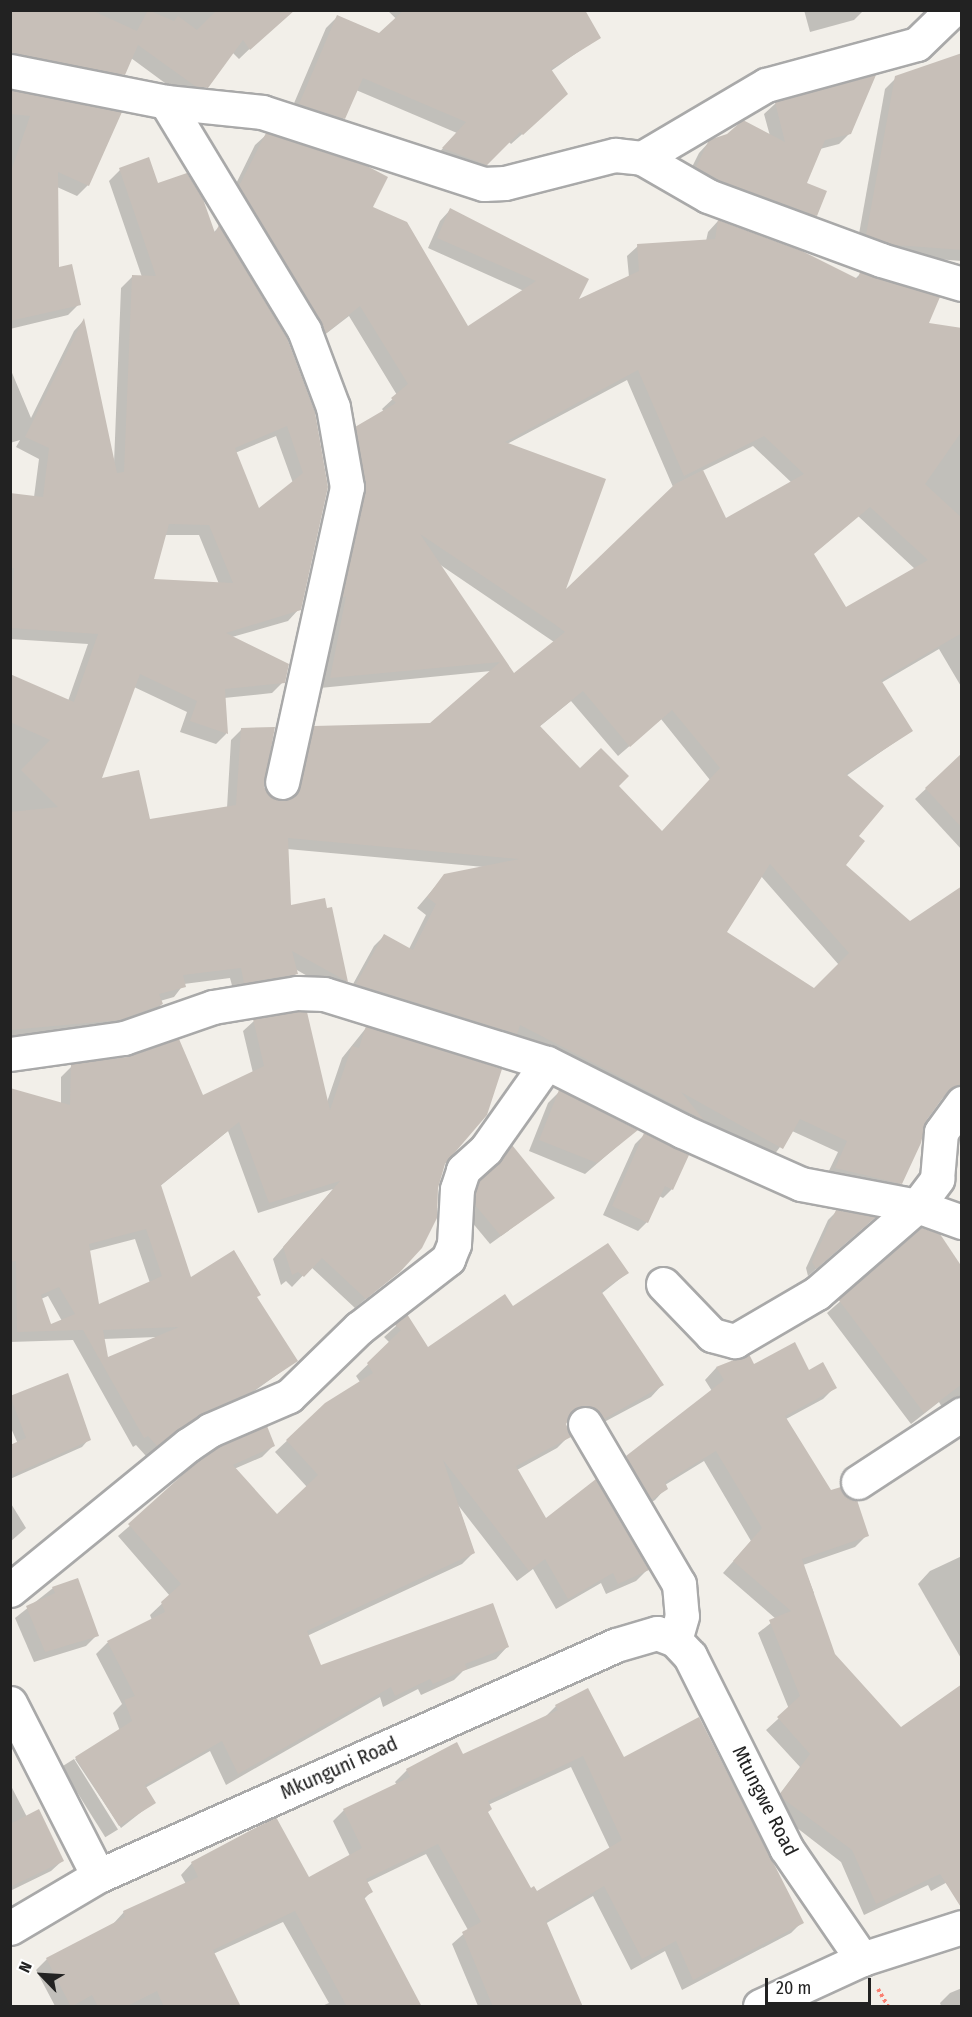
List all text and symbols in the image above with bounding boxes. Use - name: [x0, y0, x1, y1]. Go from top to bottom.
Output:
- street label: Mkunguni Road: [277, 1731, 401, 1805]
- street label: Mtungwe Road: [727, 1742, 803, 1860]
- north arrow: [12, 1945, 72, 2005]
- text: N: [15, 1959, 36, 1976]
- scale bar: [768, 1966, 874, 2004]
- text: 20 m: [776, 1977, 811, 1999]

